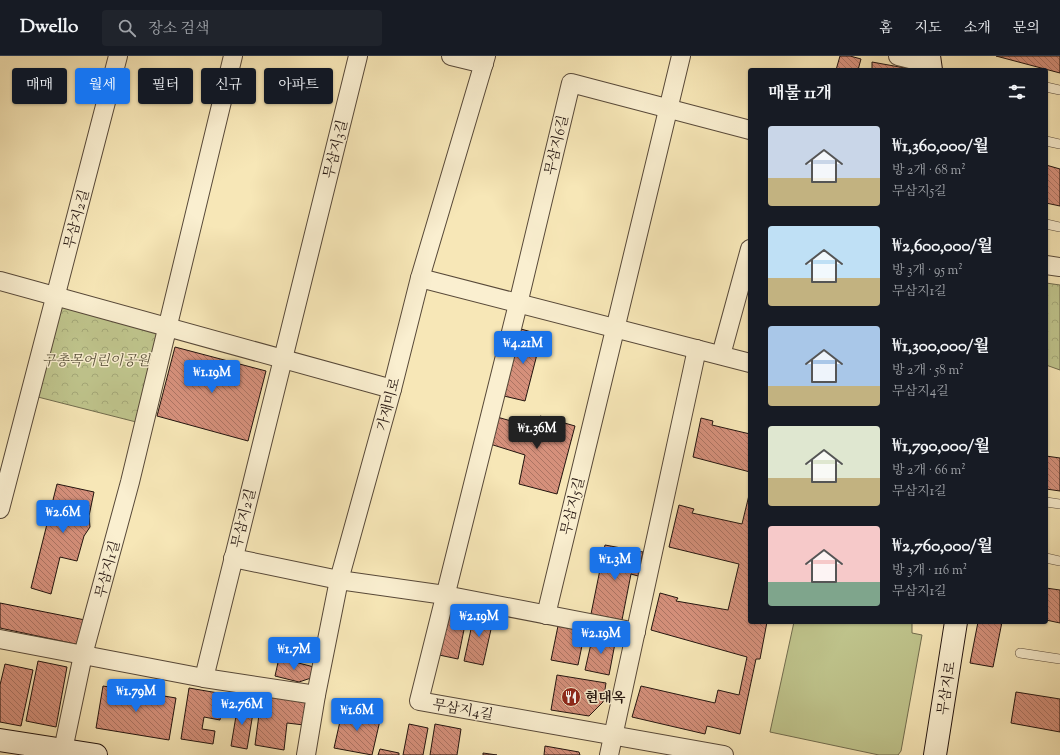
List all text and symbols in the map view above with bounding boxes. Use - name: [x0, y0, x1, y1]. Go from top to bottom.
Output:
- search box: [102, 10, 382, 46]
- text: Dwello: [20, 14, 78, 41]
- icon: search: [116, 17, 138, 39]
- text: 장소 검색: [148, 19, 209, 40]
- text: 홈: [879, 19, 893, 39]
- text: 지도: [915, 19, 942, 39]
- text: 소개: [964, 19, 991, 39]
- text: 문의: [1013, 19, 1040, 39]
- chip: 매매: [12, 68, 67, 104]
- chip: 월세: [75, 68, 130, 104]
- chip: 필터: [138, 68, 193, 104]
- chip: 신규: [201, 68, 256, 104]
- chip: 아파트: [264, 68, 333, 104]
- icon: filters: [1006, 81, 1028, 103]
- text: 매물 11개: [768, 82, 832, 106]
- street label: 무삼지6길: [541, 113, 575, 177]
- street label: 무삼지3길: [320, 118, 354, 181]
- text: ₩1,360,000/월: [892, 135, 989, 159]
- icon: home: [800, 142, 848, 190]
- text: 방 2개 · 68 m²: [892, 162, 966, 180]
- text: 무삼지5길: [892, 183, 947, 201]
- street label: 무삼지2길: [60, 188, 95, 251]
- text: ₩2,600,000/월: [892, 235, 993, 259]
- icon: home: [800, 242, 848, 290]
- text: 방 3개 · 95 m²: [892, 262, 963, 280]
- text: 무삼지1길: [892, 283, 947, 301]
- pin: ₩4.21M: [490, 331, 556, 365]
- text: ₩4.21M: [503, 335, 543, 353]
- text: ₩1,300,000/월: [892, 335, 990, 359]
- icon: home: [800, 342, 848, 390]
- park label: 구총목어린이공원: [42, 352, 152, 372]
- pin: ₩1.19M: [179, 360, 245, 394]
- text: 방 2개 · 58 m²: [892, 362, 964, 380]
- text: ₩1.19M: [193, 364, 231, 382]
- street label: 가재미로: [373, 375, 407, 433]
- text: 무삼지4길: [892, 383, 949, 401]
- pin: ₩1.36M: [504, 416, 570, 450]
- text: ₩1.36M: [518, 420, 556, 438]
- text: ₩1,790,000/월: [892, 435, 990, 459]
- icon: home: [800, 442, 848, 490]
- text: 방 2개 · 66 m²: [892, 462, 966, 480]
- street label: 무삼지5길: [557, 475, 591, 537]
- text: 무삼지1길: [892, 483, 947, 501]
- street label: 무삼지2길: [228, 487, 262, 550]
- pin: ₩2.6M: [35, 500, 91, 534]
- text: ₩2.6M: [45, 504, 81, 522]
- text: ₩2,760,000/월: [892, 535, 993, 559]
- street label: 무삼지1길: [92, 539, 126, 601]
- icon: home: [800, 542, 848, 590]
- pin: ₩1.3M: [587, 547, 643, 581]
- text: ₩1.3M: [599, 551, 631, 569]
- text: 방 3개 · 116 m²: [892, 562, 967, 580]
- text: 무삼지1길: [892, 583, 947, 601]
- pin: ₩2.19M: [446, 604, 512, 638]
- text: ₩2.19M: [459, 608, 499, 626]
- pin: ₩2.19M: [568, 621, 634, 655]
- text: ₩2.19M: [581, 625, 621, 643]
- pin: ₩1.7M: [266, 637, 322, 671]
- text: ₩1.7M: [277, 641, 311, 659]
- street label: 무삼지로: [934, 660, 962, 717]
- pin: ₩1.79M: [103, 679, 169, 713]
- text: ₩1.79M: [116, 683, 156, 701]
- restaurant icon: 현대옥: [560, 686, 582, 708]
- place label: 현대옥: [585, 689, 626, 709]
- pin: ₩2.76M: [209, 692, 275, 726]
- text: ₩2.76M: [221, 696, 263, 714]
- street label: 무삼지4길: [431, 696, 495, 726]
- pin: ₩1.6M: [329, 698, 385, 732]
- text: ₩1.6M: [340, 702, 374, 720]

